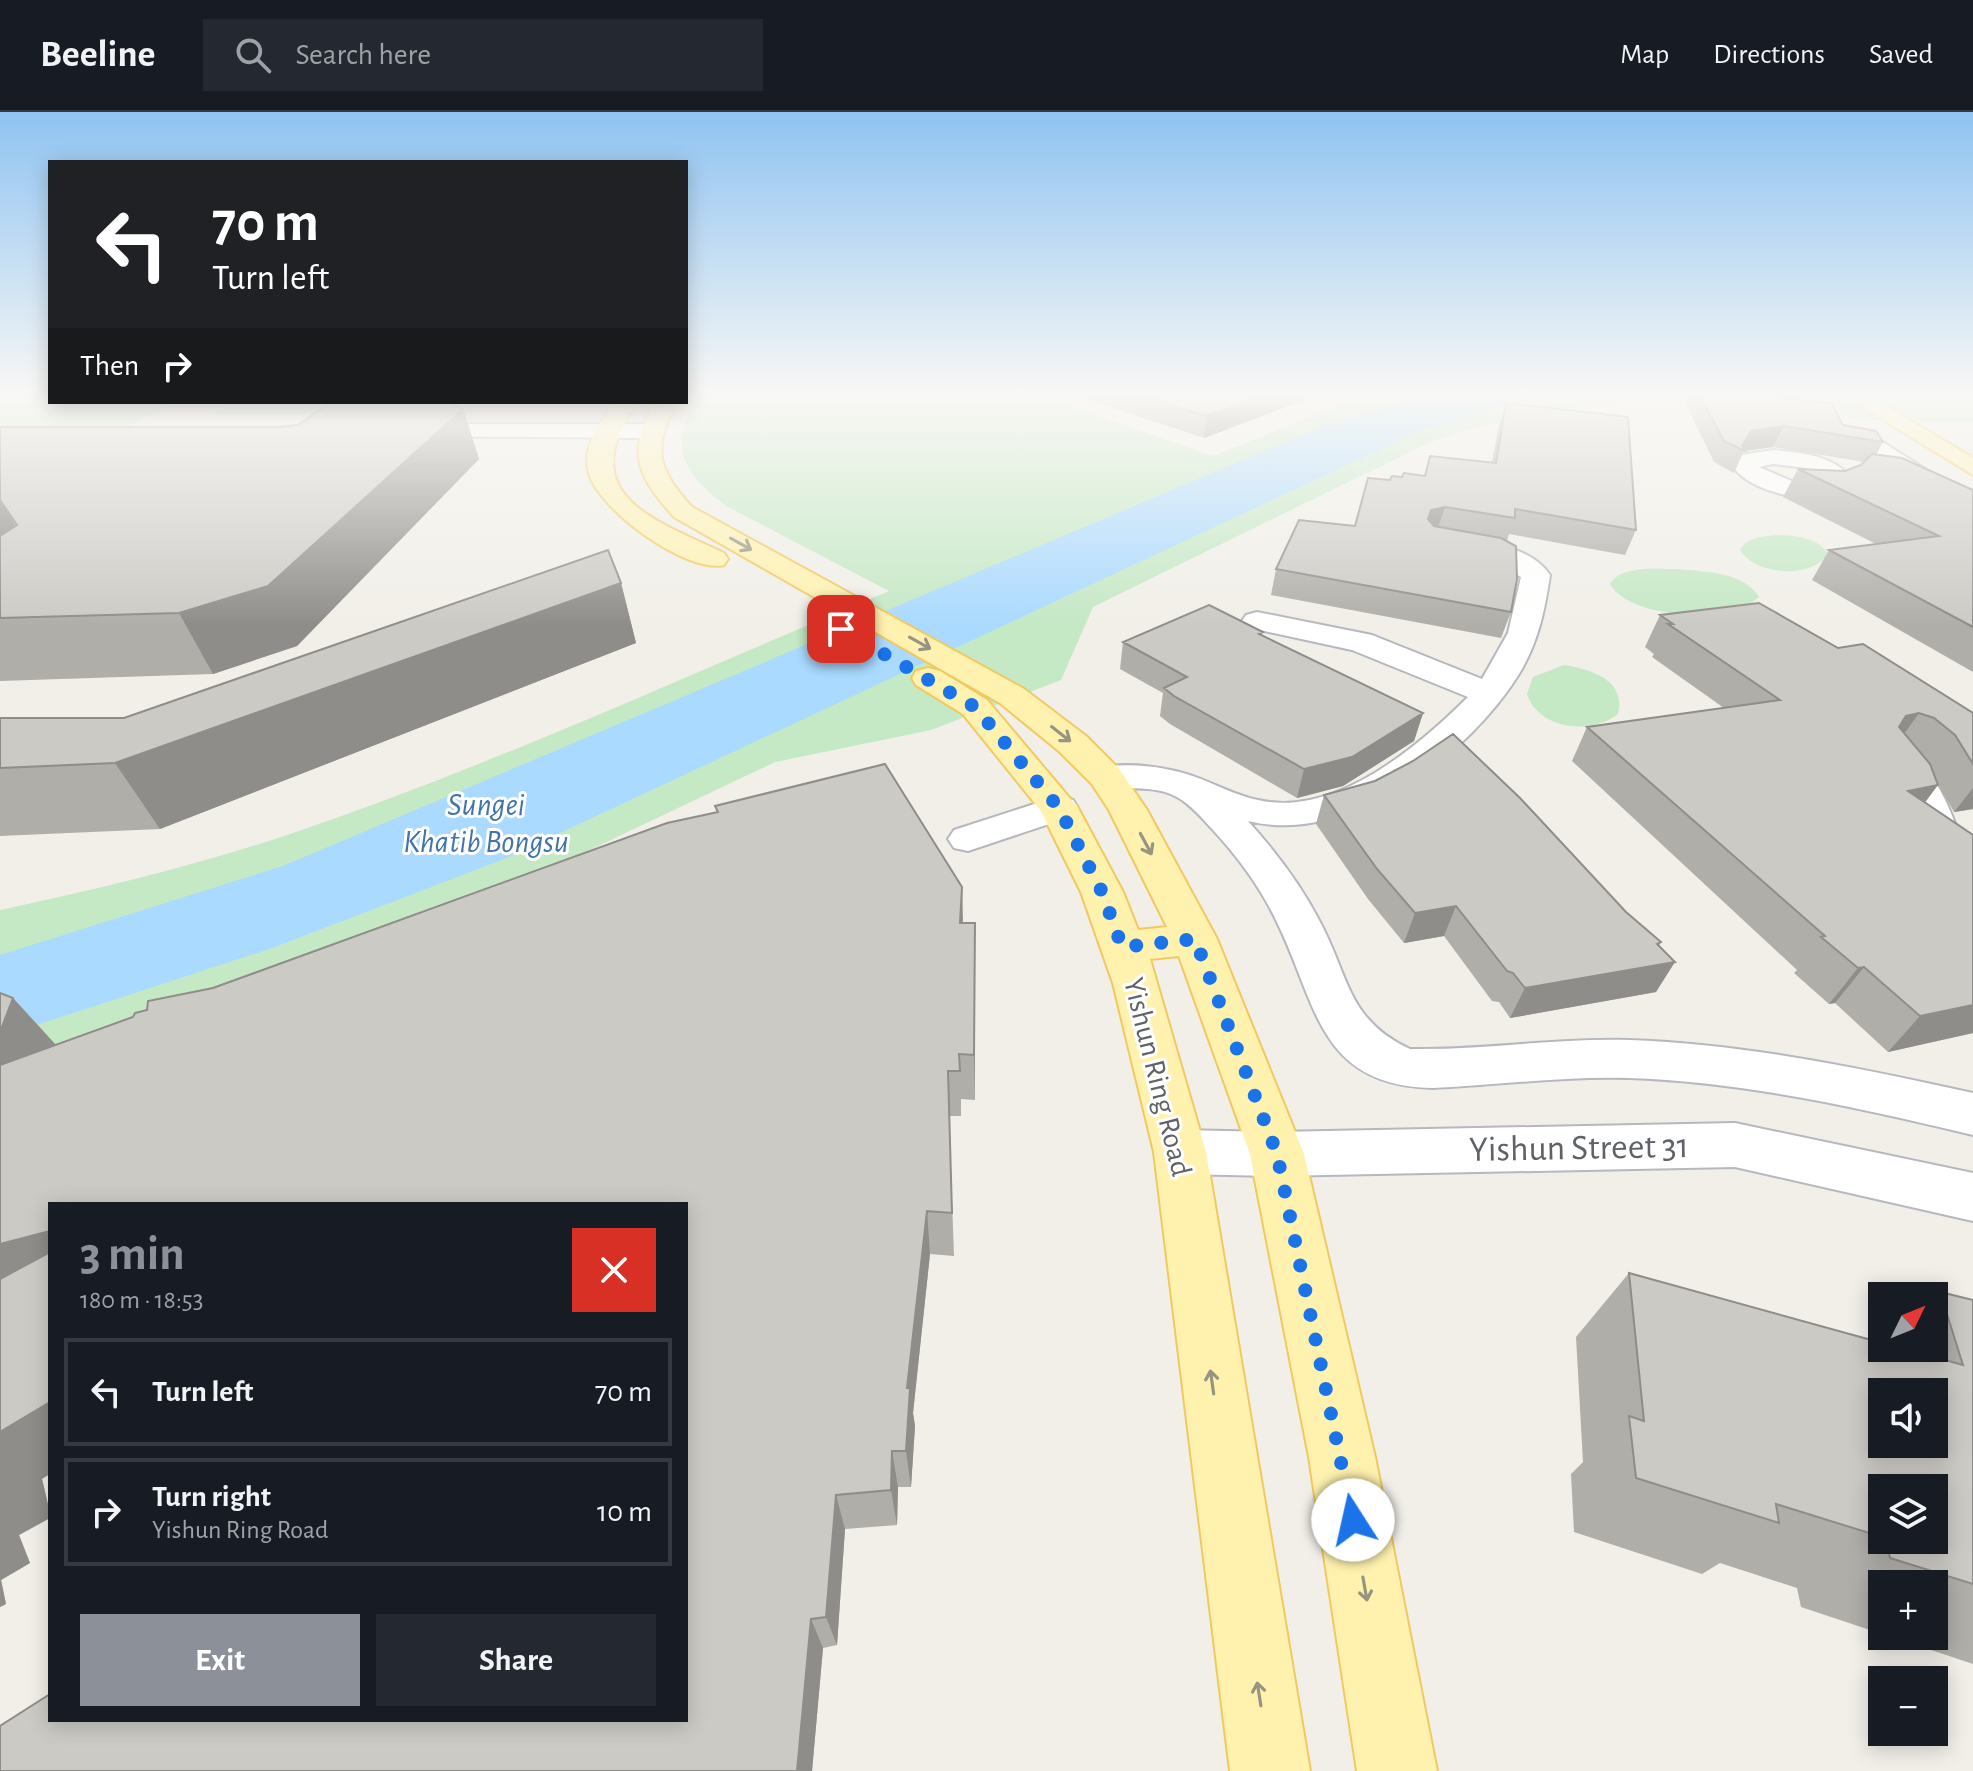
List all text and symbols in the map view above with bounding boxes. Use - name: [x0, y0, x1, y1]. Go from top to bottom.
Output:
- search box: [203, 19, 763, 91]
- icon: search: [231, 33, 275, 77]
- text: Beeline: [40, 36, 155, 74]
- text: Search here: [295, 40, 431, 70]
- text: Map: [1620, 41, 1669, 69]
- text: Directions: [1713, 41, 1825, 69]
- text: Saved: [1869, 41, 1933, 69]
- icon: left: [80, 192, 184, 296]
- text: 70 m: [212, 195, 319, 251]
- text: Turn left: [212, 260, 329, 296]
- icon: right: [155, 344, 199, 388]
- text: Then: [80, 351, 139, 381]
- one-way arrow: [729, 536, 752, 552]
- pin: [807, 595, 875, 663]
- icon: arrive: [819, 607, 863, 651]
- one-way arrow: [908, 635, 931, 651]
- one-way arrow: [1050, 726, 1071, 743]
- water label: Sungei Khatib Bongsu: [403, 789, 569, 858]
- one-way arrow: [1139, 832, 1154, 856]
- street label: Yishun Ring Road: [1118, 975, 1196, 1179]
- street label: Yishun Street 31: [1469, 1128, 1689, 1168]
- button: close: [572, 1228, 656, 1312]
- text: 3 min: [80, 1231, 185, 1279]
- north arrow: [1868, 1282, 1948, 1362]
- map controls: [1868, 1282, 1948, 1746]
- text: 180 m · 18:53: [80, 1287, 203, 1313]
- icon: left: [84, 1370, 128, 1414]
- one-way arrow: [1204, 1370, 1219, 1395]
- text: Turn left: [152, 1377, 253, 1407]
- text: 70 m: [595, 1377, 652, 1407]
- button: sound: [1868, 1378, 1948, 1458]
- button: layers: [1868, 1474, 1948, 1554]
- position arrow: [1311, 1478, 1395, 1562]
- text: Turn right: [152, 1482, 271, 1512]
- icon: right: [84, 1490, 128, 1534]
- text: 10 m: [597, 1497, 652, 1527]
- text: Yishun Ring Road: [152, 1517, 328, 1543]
- button: +: [1868, 1570, 1948, 1650]
- one-way arrow: [1358, 1576, 1373, 1602]
- button: Exit: [80, 1614, 360, 1706]
- button: Share: [376, 1614, 656, 1706]
- button: −: [1868, 1666, 1948, 1746]
- one-way arrow: [1251, 1682, 1266, 1707]

